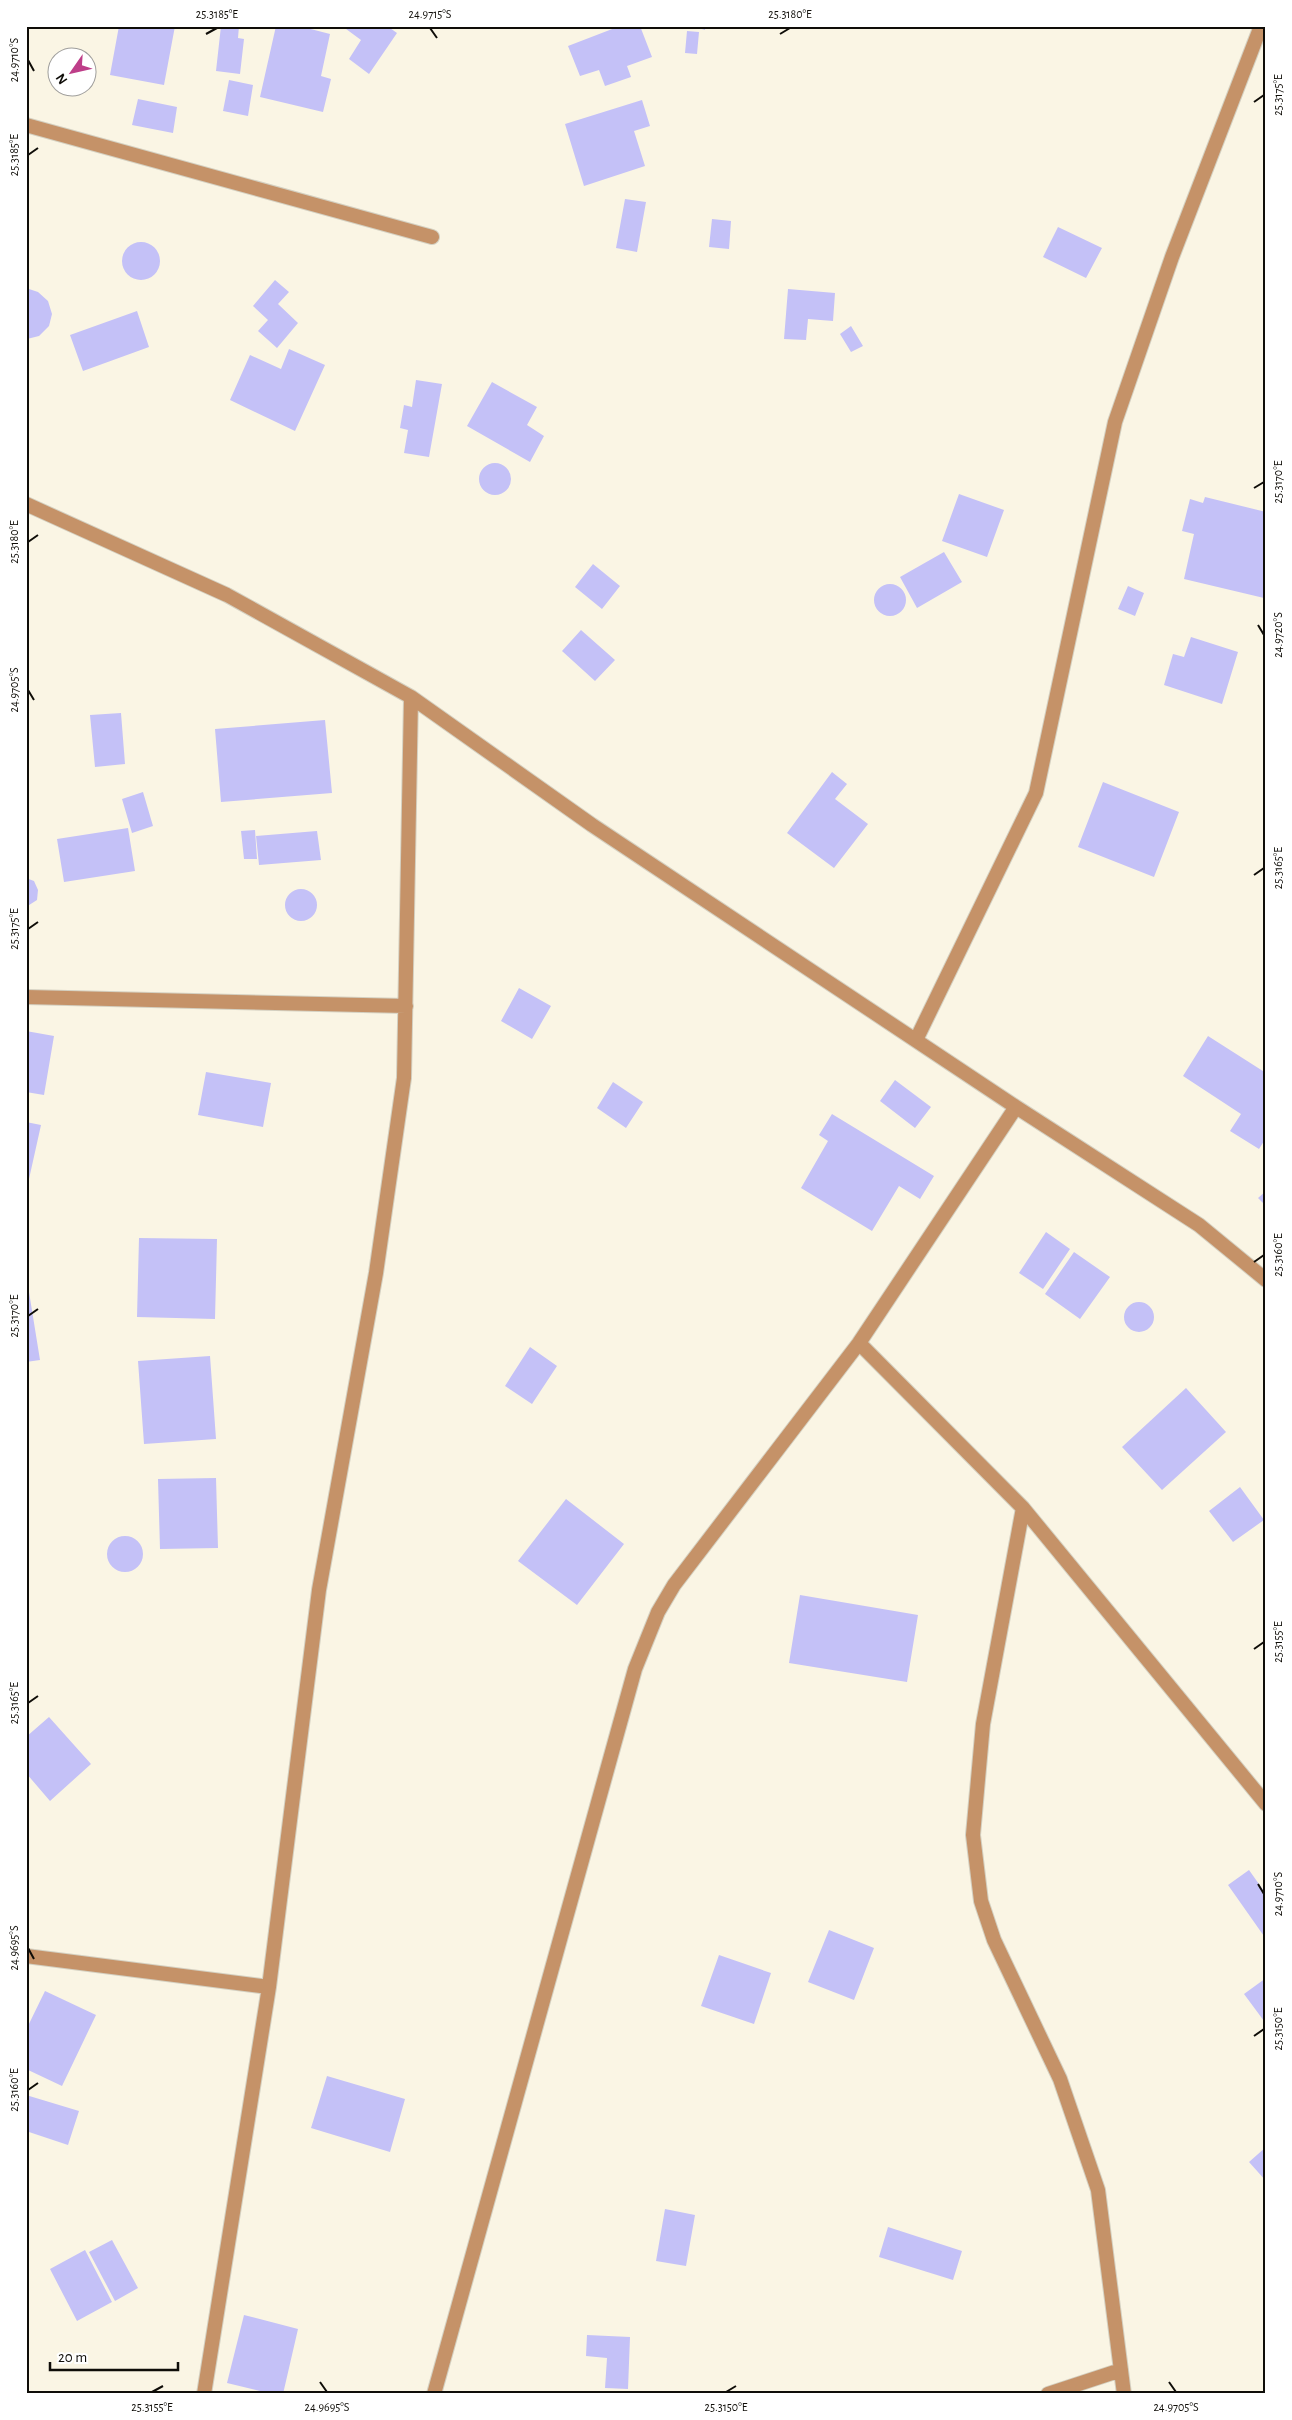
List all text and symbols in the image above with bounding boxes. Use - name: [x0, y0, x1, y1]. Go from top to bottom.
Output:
- text: 25.3185°E: [196, 8, 238, 20]
- text: 24.9715°S: [409, 8, 452, 20]
- text: 25.3180°E: [768, 8, 812, 20]
- text: 24.9710°S: [8, 38, 20, 82]
- north arrow: [48, 48, 98, 98]
- text: N: [54, 71, 71, 87]
- text: 25.3175°E: [1272, 74, 1284, 116]
- text: 25.3185°E: [8, 134, 20, 176]
- text: 25.3170°E: [1272, 460, 1284, 503]
- text: 25.3180°E: [8, 520, 20, 564]
- text: 24.9720°S: [1272, 612, 1284, 658]
- text: 24.9705°S: [8, 667, 20, 713]
- text: 25.3165°E: [1272, 847, 1284, 889]
- text: 25.3175°E: [8, 908, 20, 950]
- text: 25.3160°E: [1272, 1233, 1284, 1277]
- text: 25.3170°E: [8, 1294, 20, 1337]
- text: 25.3155°E: [1272, 1621, 1284, 1663]
- text: 25.3165°E: [8, 1682, 20, 1724]
- text: 24.9710°S: [1272, 1872, 1284, 1916]
- text: 24.9695°S: [8, 1925, 20, 1971]
- text: 25.3150°E: [1272, 2007, 1284, 2050]
- text: 25.3160°E: [8, 2068, 20, 2112]
- scale bar: [50, 2340, 178, 2372]
- text: 20 m: [58, 2350, 87, 2365]
- text: 25.3155°E: [131, 2401, 173, 2413]
- text: 24.9695°S: [304, 2401, 350, 2413]
- text: 25.3150°E: [705, 2401, 748, 2413]
- text: 24.9705°S: [1153, 2401, 1199, 2413]

